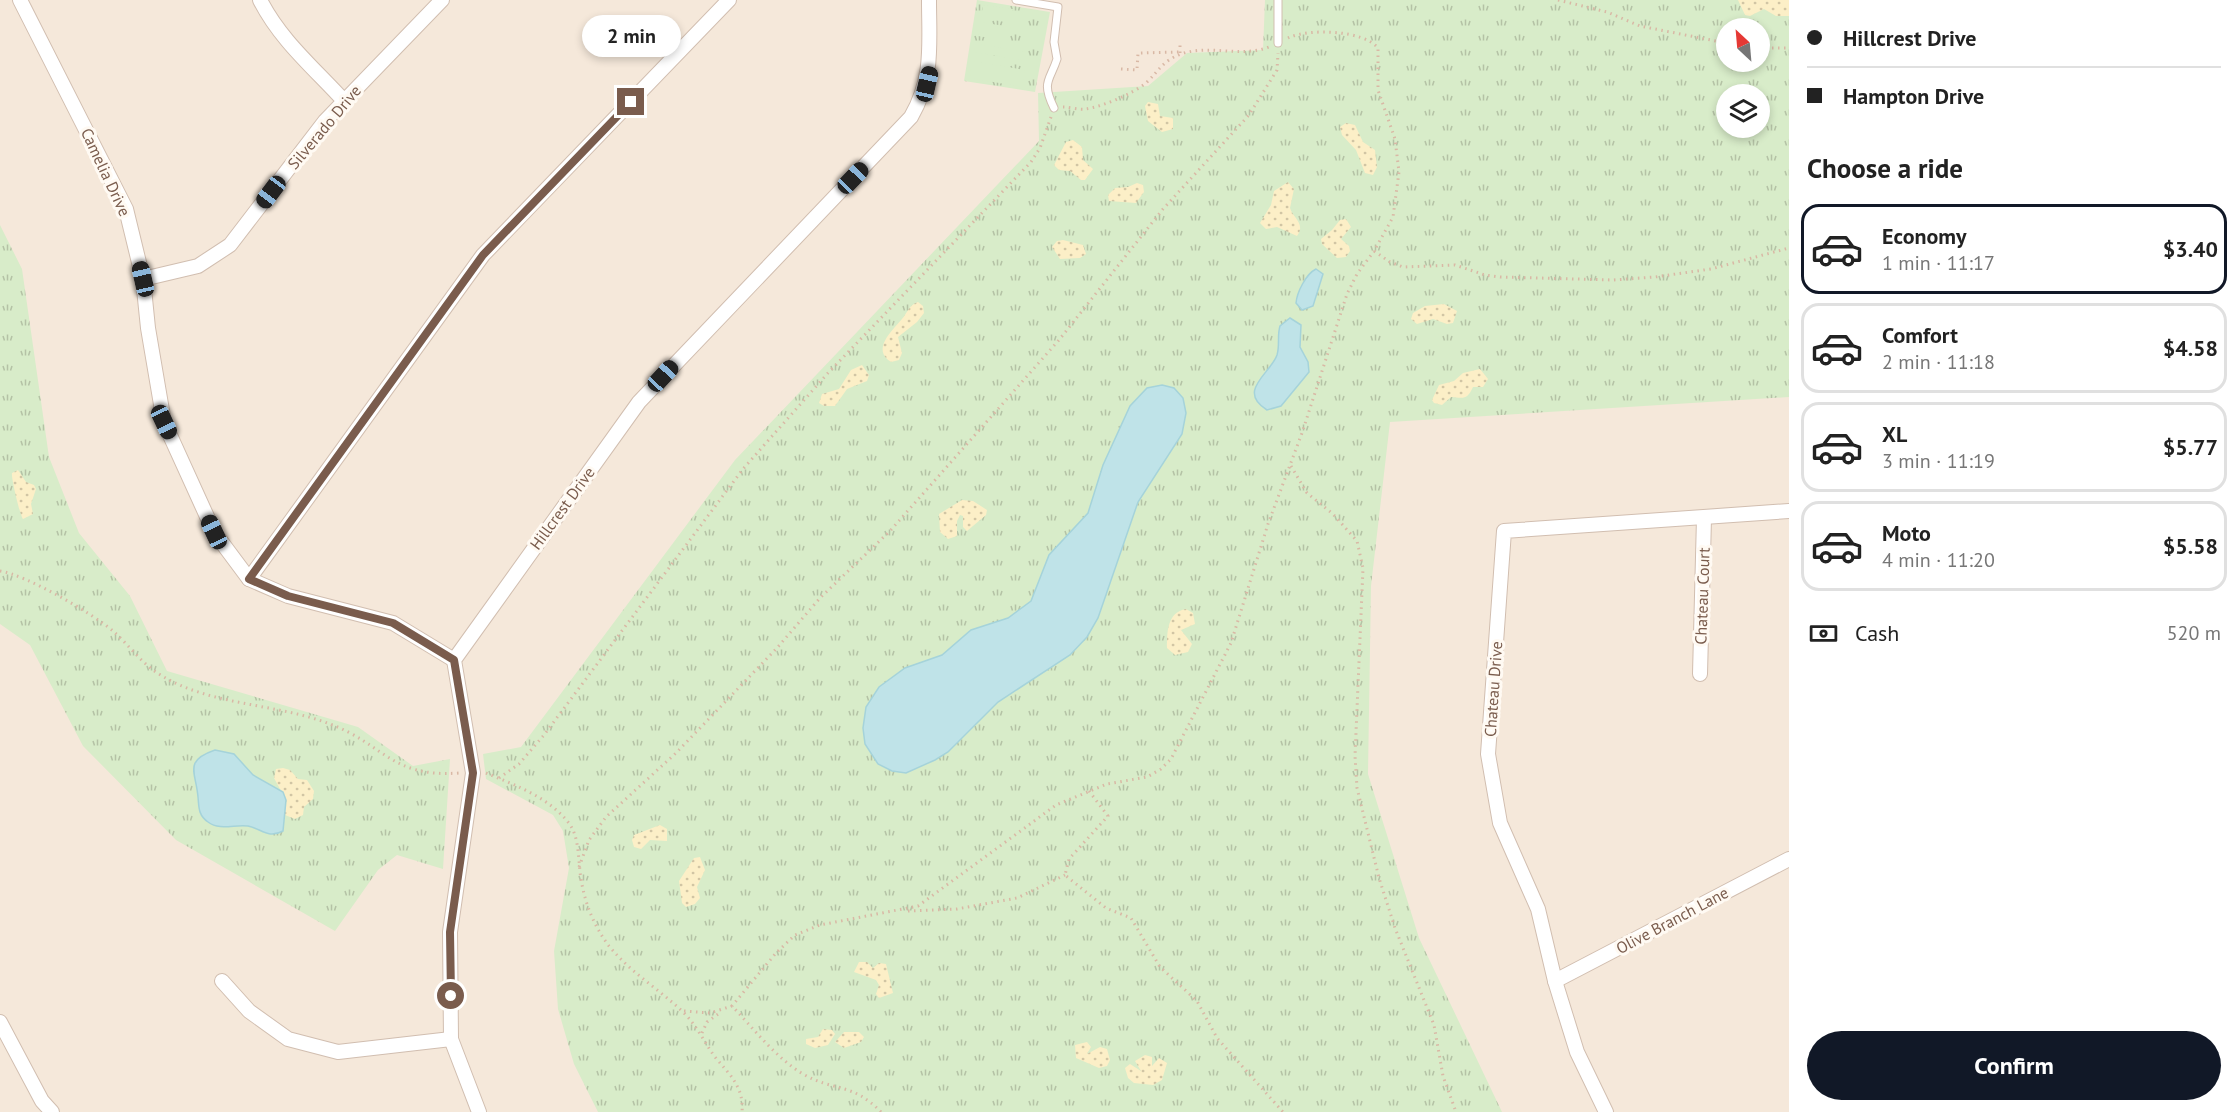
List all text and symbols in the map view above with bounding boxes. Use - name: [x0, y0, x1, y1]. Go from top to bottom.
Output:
- callout: 2 min: [582, 15, 680, 57]
- north arrow: [1716, 18, 1770, 72]
- map controls: [1716, 18, 1770, 138]
- text: 2 min: [607, 23, 656, 49]
- text: Hillcrest Drive: [1843, 24, 1977, 52]
- car: [914, 64, 940, 104]
- street label: Silverado Drive: [283, 81, 365, 173]
- text: Hampton Drive: [1843, 82, 1984, 110]
- button: layers: [1716, 84, 1770, 138]
- route end: [617, 88, 644, 115]
- street label: Camelia Drive: [77, 125, 135, 219]
- text: Choose a ride: [1807, 151, 1963, 185]
- car: [834, 159, 872, 197]
- car: [253, 172, 289, 212]
- icon: car: [1810, 222, 1864, 276]
- text: Economy: [1882, 222, 1966, 250]
- text: $3.40: [2163, 235, 2218, 263]
- text: 1 min · 11:17: [1882, 250, 1995, 276]
- car: [130, 259, 156, 299]
- icon: car: [1810, 321, 1864, 375]
- text: Comfort: [1882, 321, 1958, 349]
- text: $4.58: [2163, 334, 2218, 362]
- text: 2 min · 11:18: [1882, 349, 1995, 375]
- car: [644, 357, 682, 395]
- car: [148, 402, 180, 442]
- icon: car: [1810, 420, 1864, 474]
- text: XL: [1882, 420, 1907, 448]
- text: $5.77: [2163, 433, 2218, 461]
- text: 3 min · 11:19: [1882, 448, 1995, 474]
- street label: Hillcrest Drive: [525, 463, 599, 553]
- car: [198, 512, 230, 552]
- icon: car: [1810, 519, 1864, 573]
- text: Moto: [1882, 519, 1931, 547]
- text: $5.58: [2163, 532, 2218, 560]
- street label: Chateau Court: [1690, 547, 1714, 645]
- text: 4 min · 11:20: [1882, 547, 1995, 573]
- icon: cash: [1807, 617, 1840, 650]
- text: Cash: [1855, 619, 1899, 647]
- text: 520 m: [2167, 620, 2221, 646]
- street label: Chateau Drive: [1480, 640, 1506, 738]
- street label: Olive Branch Lane: [1612, 882, 1732, 958]
- route start: [437, 982, 464, 1009]
- button: Confirm: [1807, 1031, 2221, 1100]

